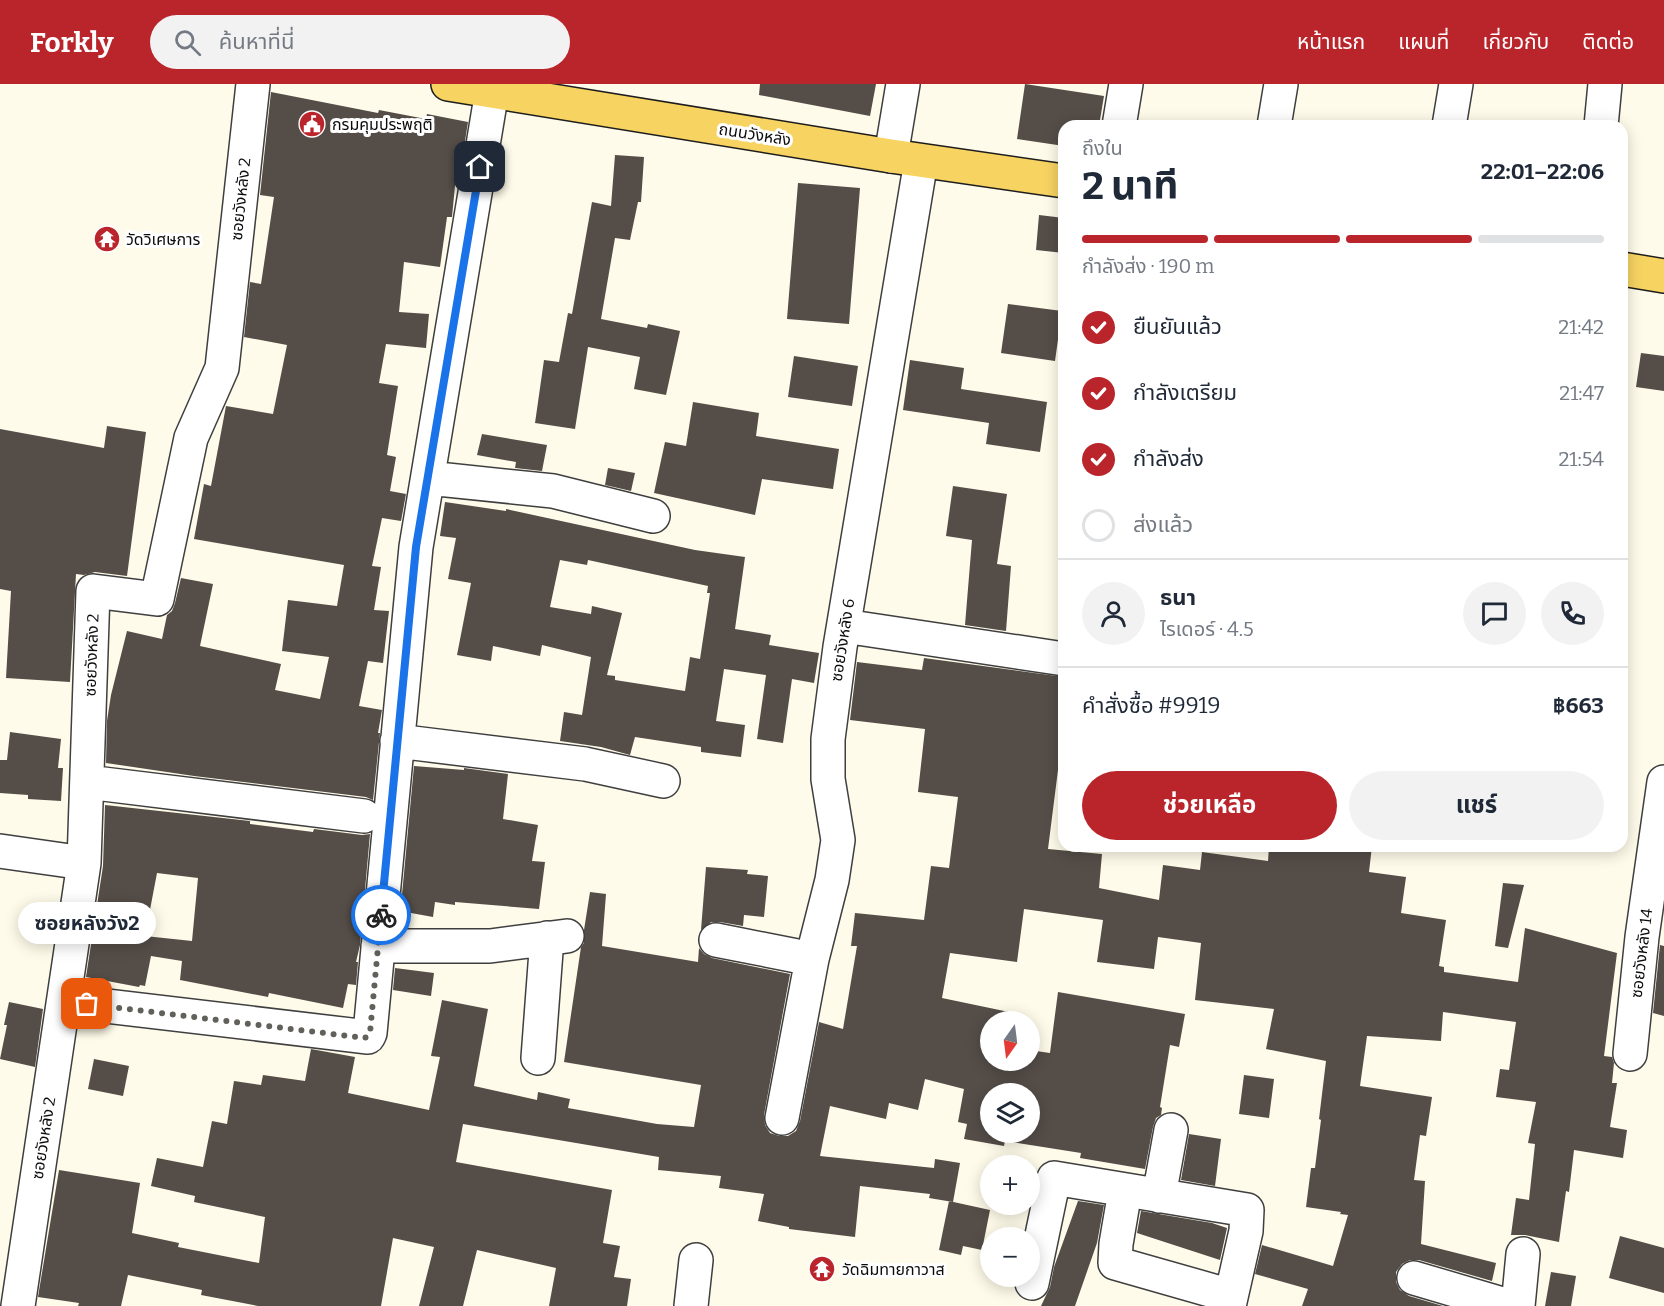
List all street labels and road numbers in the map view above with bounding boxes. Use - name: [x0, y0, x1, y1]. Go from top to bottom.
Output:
- street label: ถนนวังหลัง: [717, 119, 792, 150]
- street label: ซอยวังหลัง 2: [227, 157, 254, 241]
- street label: ซอยวังหลัง 6: [827, 597, 858, 683]
- street label: ซอยวังหลัง 2: [81, 613, 102, 697]
- street label: ซอยวังหลัง 14: [1627, 906, 1657, 999]
- street label: ซอยวังหลัง 2: [28, 1096, 59, 1181]

